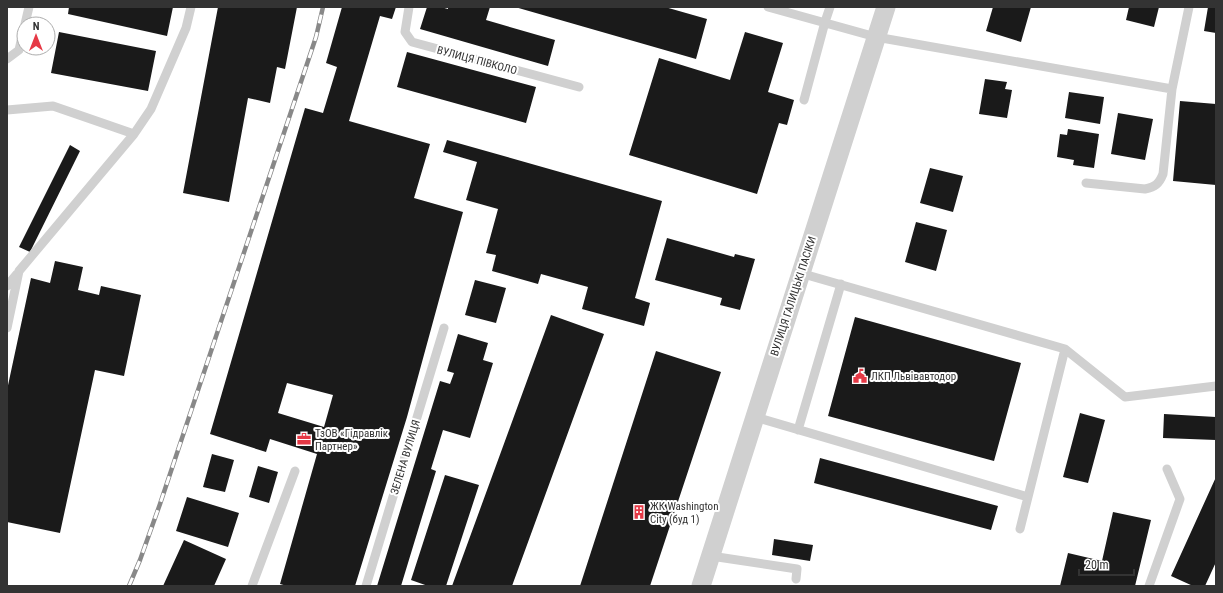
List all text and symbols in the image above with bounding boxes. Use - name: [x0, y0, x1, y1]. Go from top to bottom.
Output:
- north arrow: [16, 16, 56, 56]
- text: N: [33, 20, 40, 33]
- street label: ВУЛИЦЯ ПІВКОЛО: [435, 44, 518, 77]
- street label: ВУЛИЦЯ ГАЛИЦЬКІ ПАСІКИ: [768, 235, 819, 358]
- public building icon: ЛКП Львівавтодор: [852, 368, 868, 384]
- place label: ЛКП Львівавтодор: [871, 370, 956, 383]
- street label: ЗЕЛЕНА ВУЛИЦЯ: [388, 418, 423, 496]
- place label: ТзОВ «Гідравлік Партнер»: [315, 427, 389, 453]
- office icon: ТзОВ «Гідравлік Партнер»: [296, 431, 312, 447]
- place label: ЖК Washington City (буд 1): [650, 500, 718, 526]
- building icon: ЖК Washington City (буд 1): [631, 504, 647, 520]
- scale bar: [1079, 551, 1134, 577]
- text: 20 m: [1085, 558, 1109, 572]

